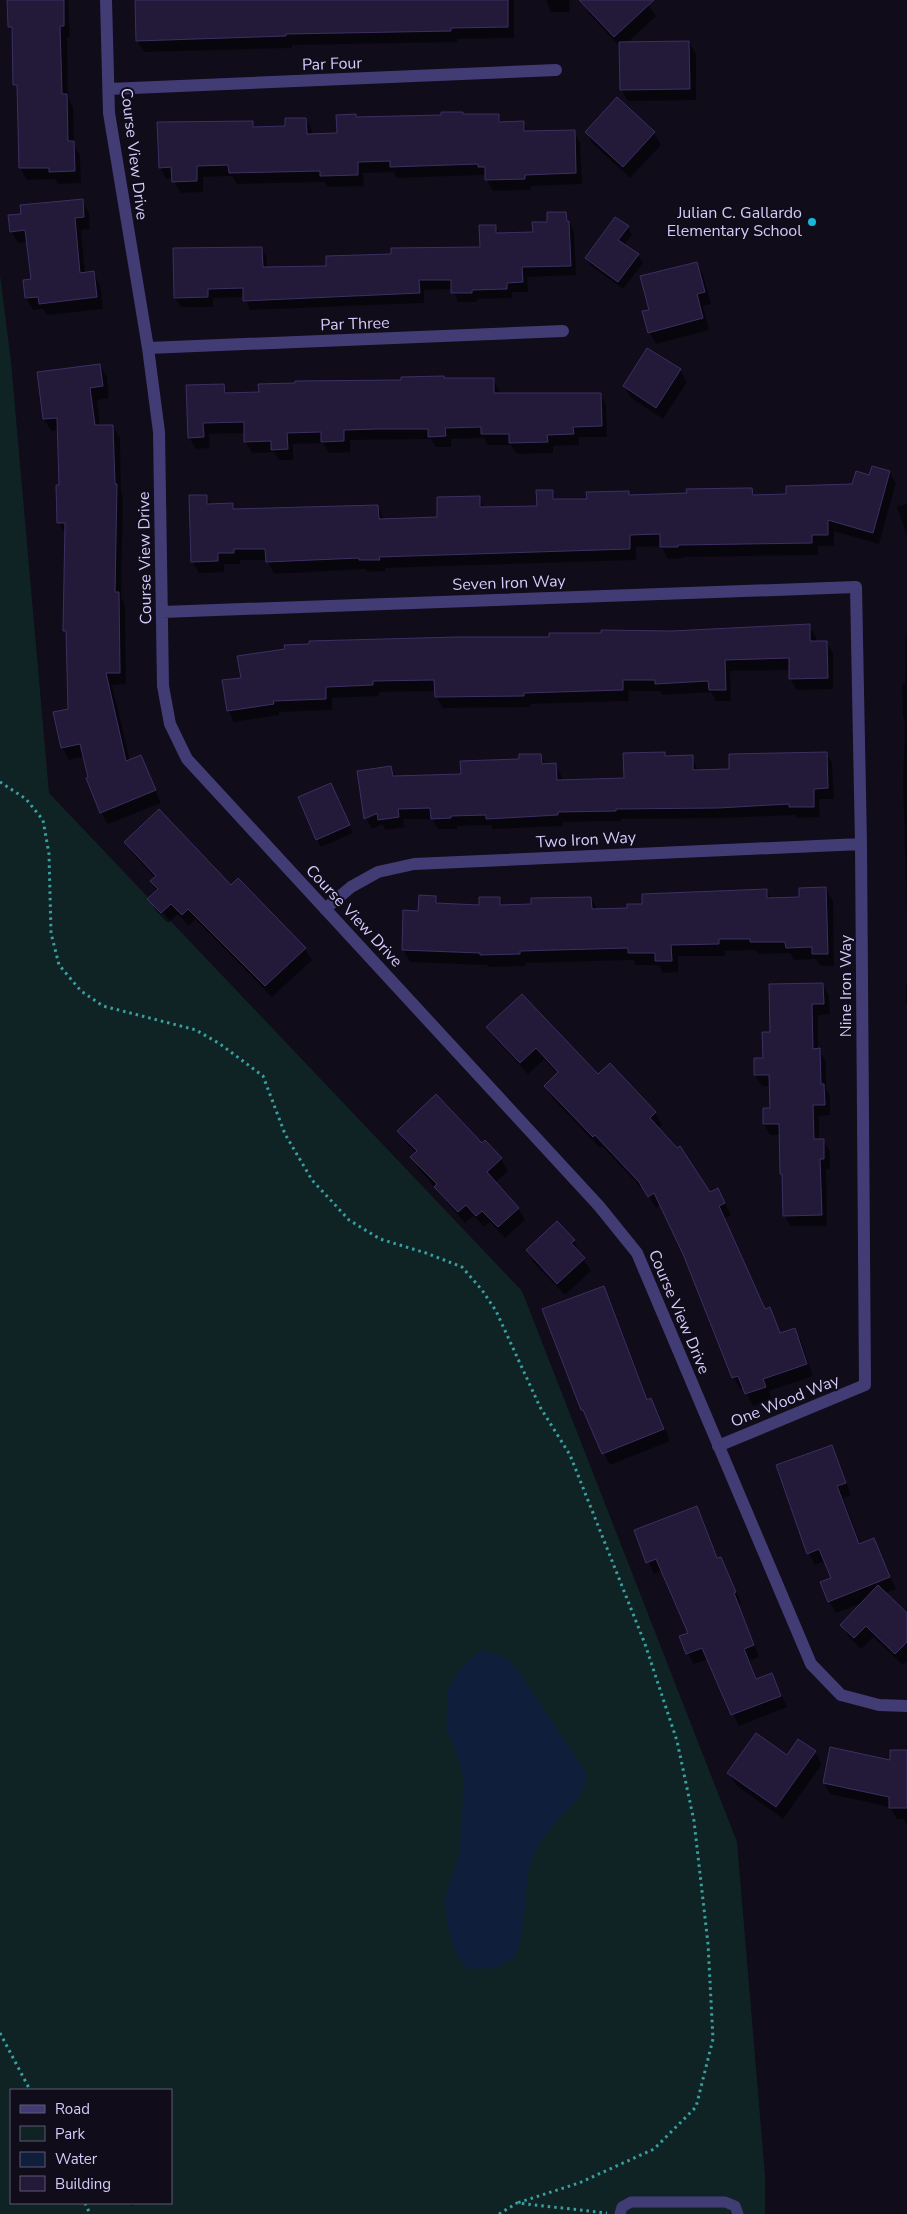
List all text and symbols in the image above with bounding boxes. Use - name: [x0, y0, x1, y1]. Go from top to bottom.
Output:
- street label: Par Four: [302, 52, 363, 76]
- street label: Course View Drive: [115, 87, 153, 221]
- place label: Julian C. Gallardo Elementary School: [667, 202, 802, 242]
- marker: Julian C. Gallardo Elementary School: [806, 216, 818, 228]
- street label: Par Three: [320, 312, 390, 336]
- street label: Course View Drive: [133, 491, 157, 625]
- street label: Seven Iron Way: [452, 570, 567, 596]
- street label: Two Iron Way: [535, 826, 637, 854]
- street label: Course View Drive: [301, 860, 407, 972]
- street label: Nine Iron Way: [835, 934, 857, 1037]
- street label: Course View Drive: [643, 1247, 715, 1377]
- street label: One Wood Way: [727, 1369, 843, 1433]
- legend: [10, 2089, 172, 2204]
- text: Road: [55, 2099, 90, 2119]
- text: Park: [55, 2124, 85, 2144]
- text: Water: [55, 2149, 98, 2169]
- text: Building: [55, 2174, 111, 2194]

